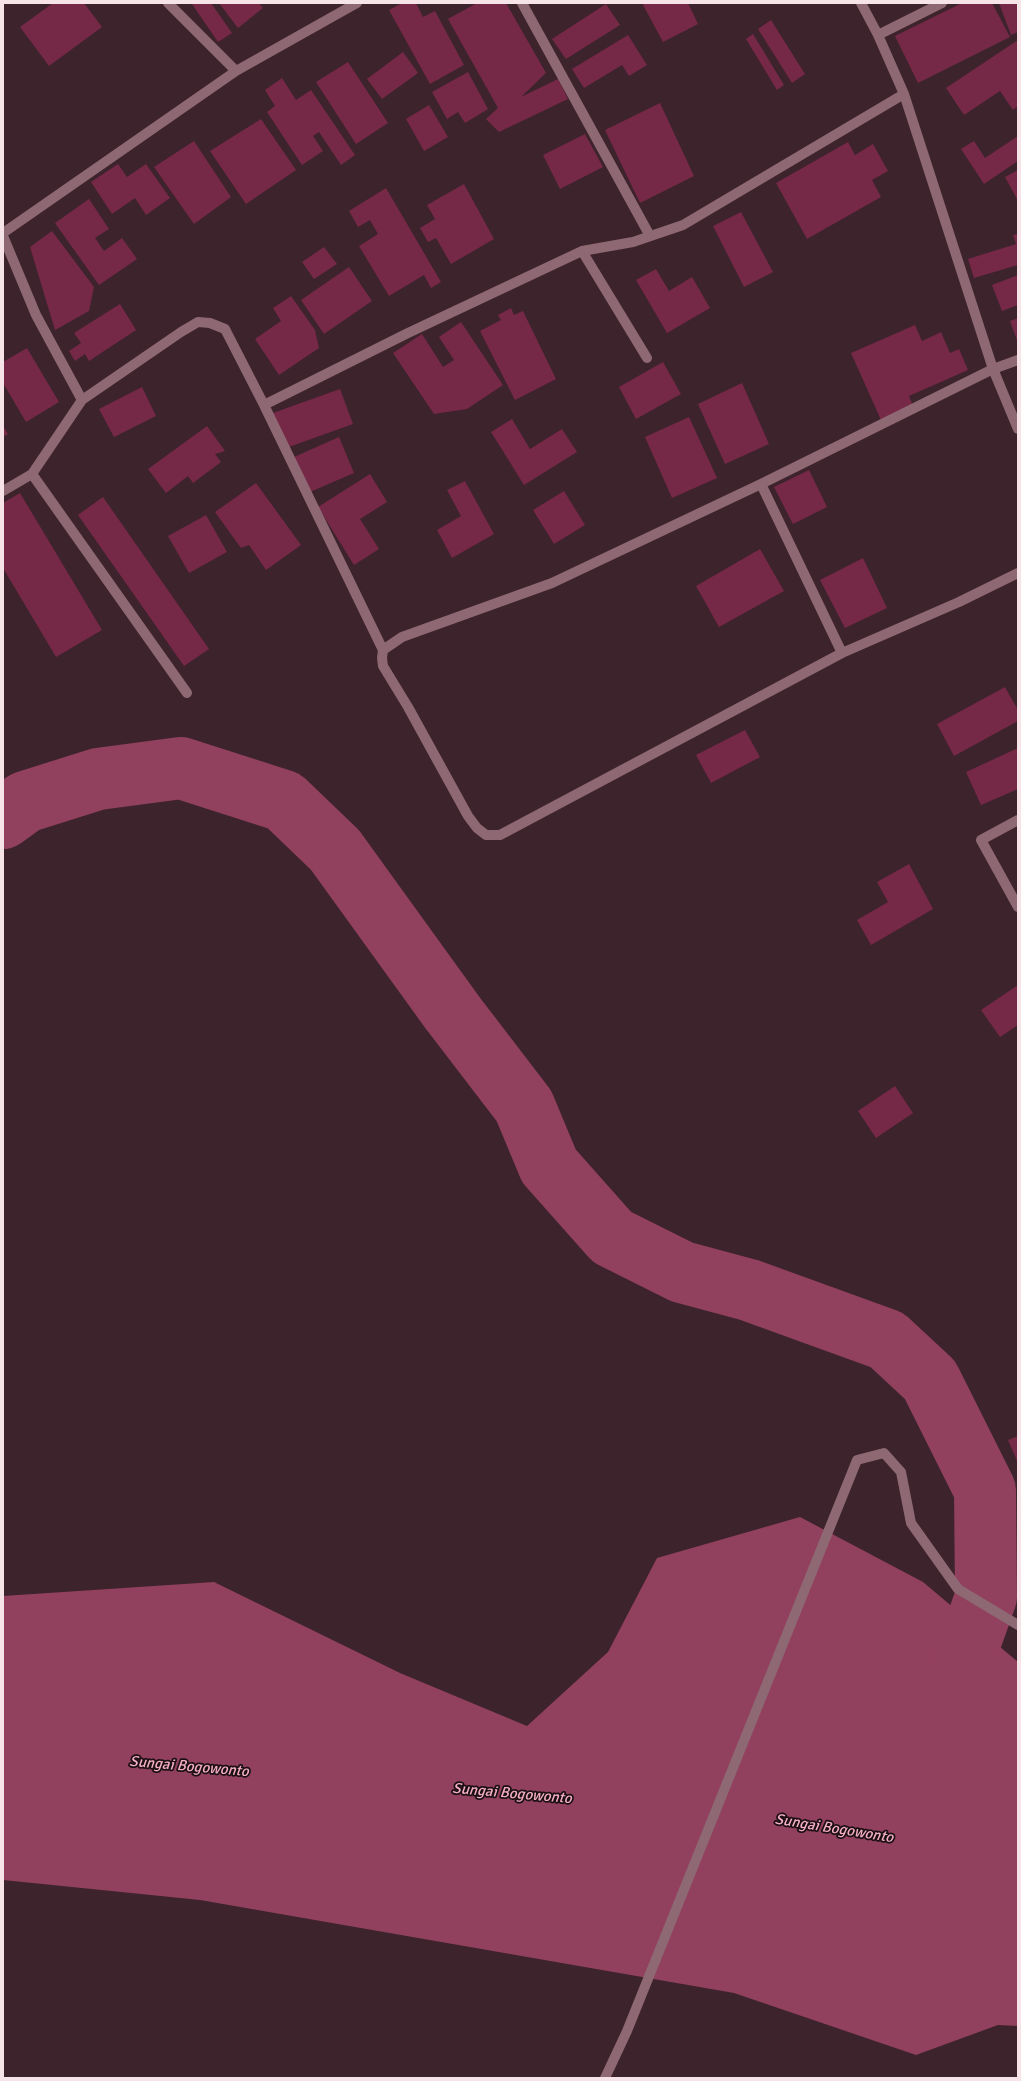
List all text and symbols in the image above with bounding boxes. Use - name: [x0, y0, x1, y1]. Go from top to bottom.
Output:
- water label: Sungai Bogowonto: [129, 1753, 249, 1781]
- water label: Sungai Bogowonto: [452, 1780, 572, 1808]
- water label: Sungai Bogowonto: [774, 1811, 894, 1847]

